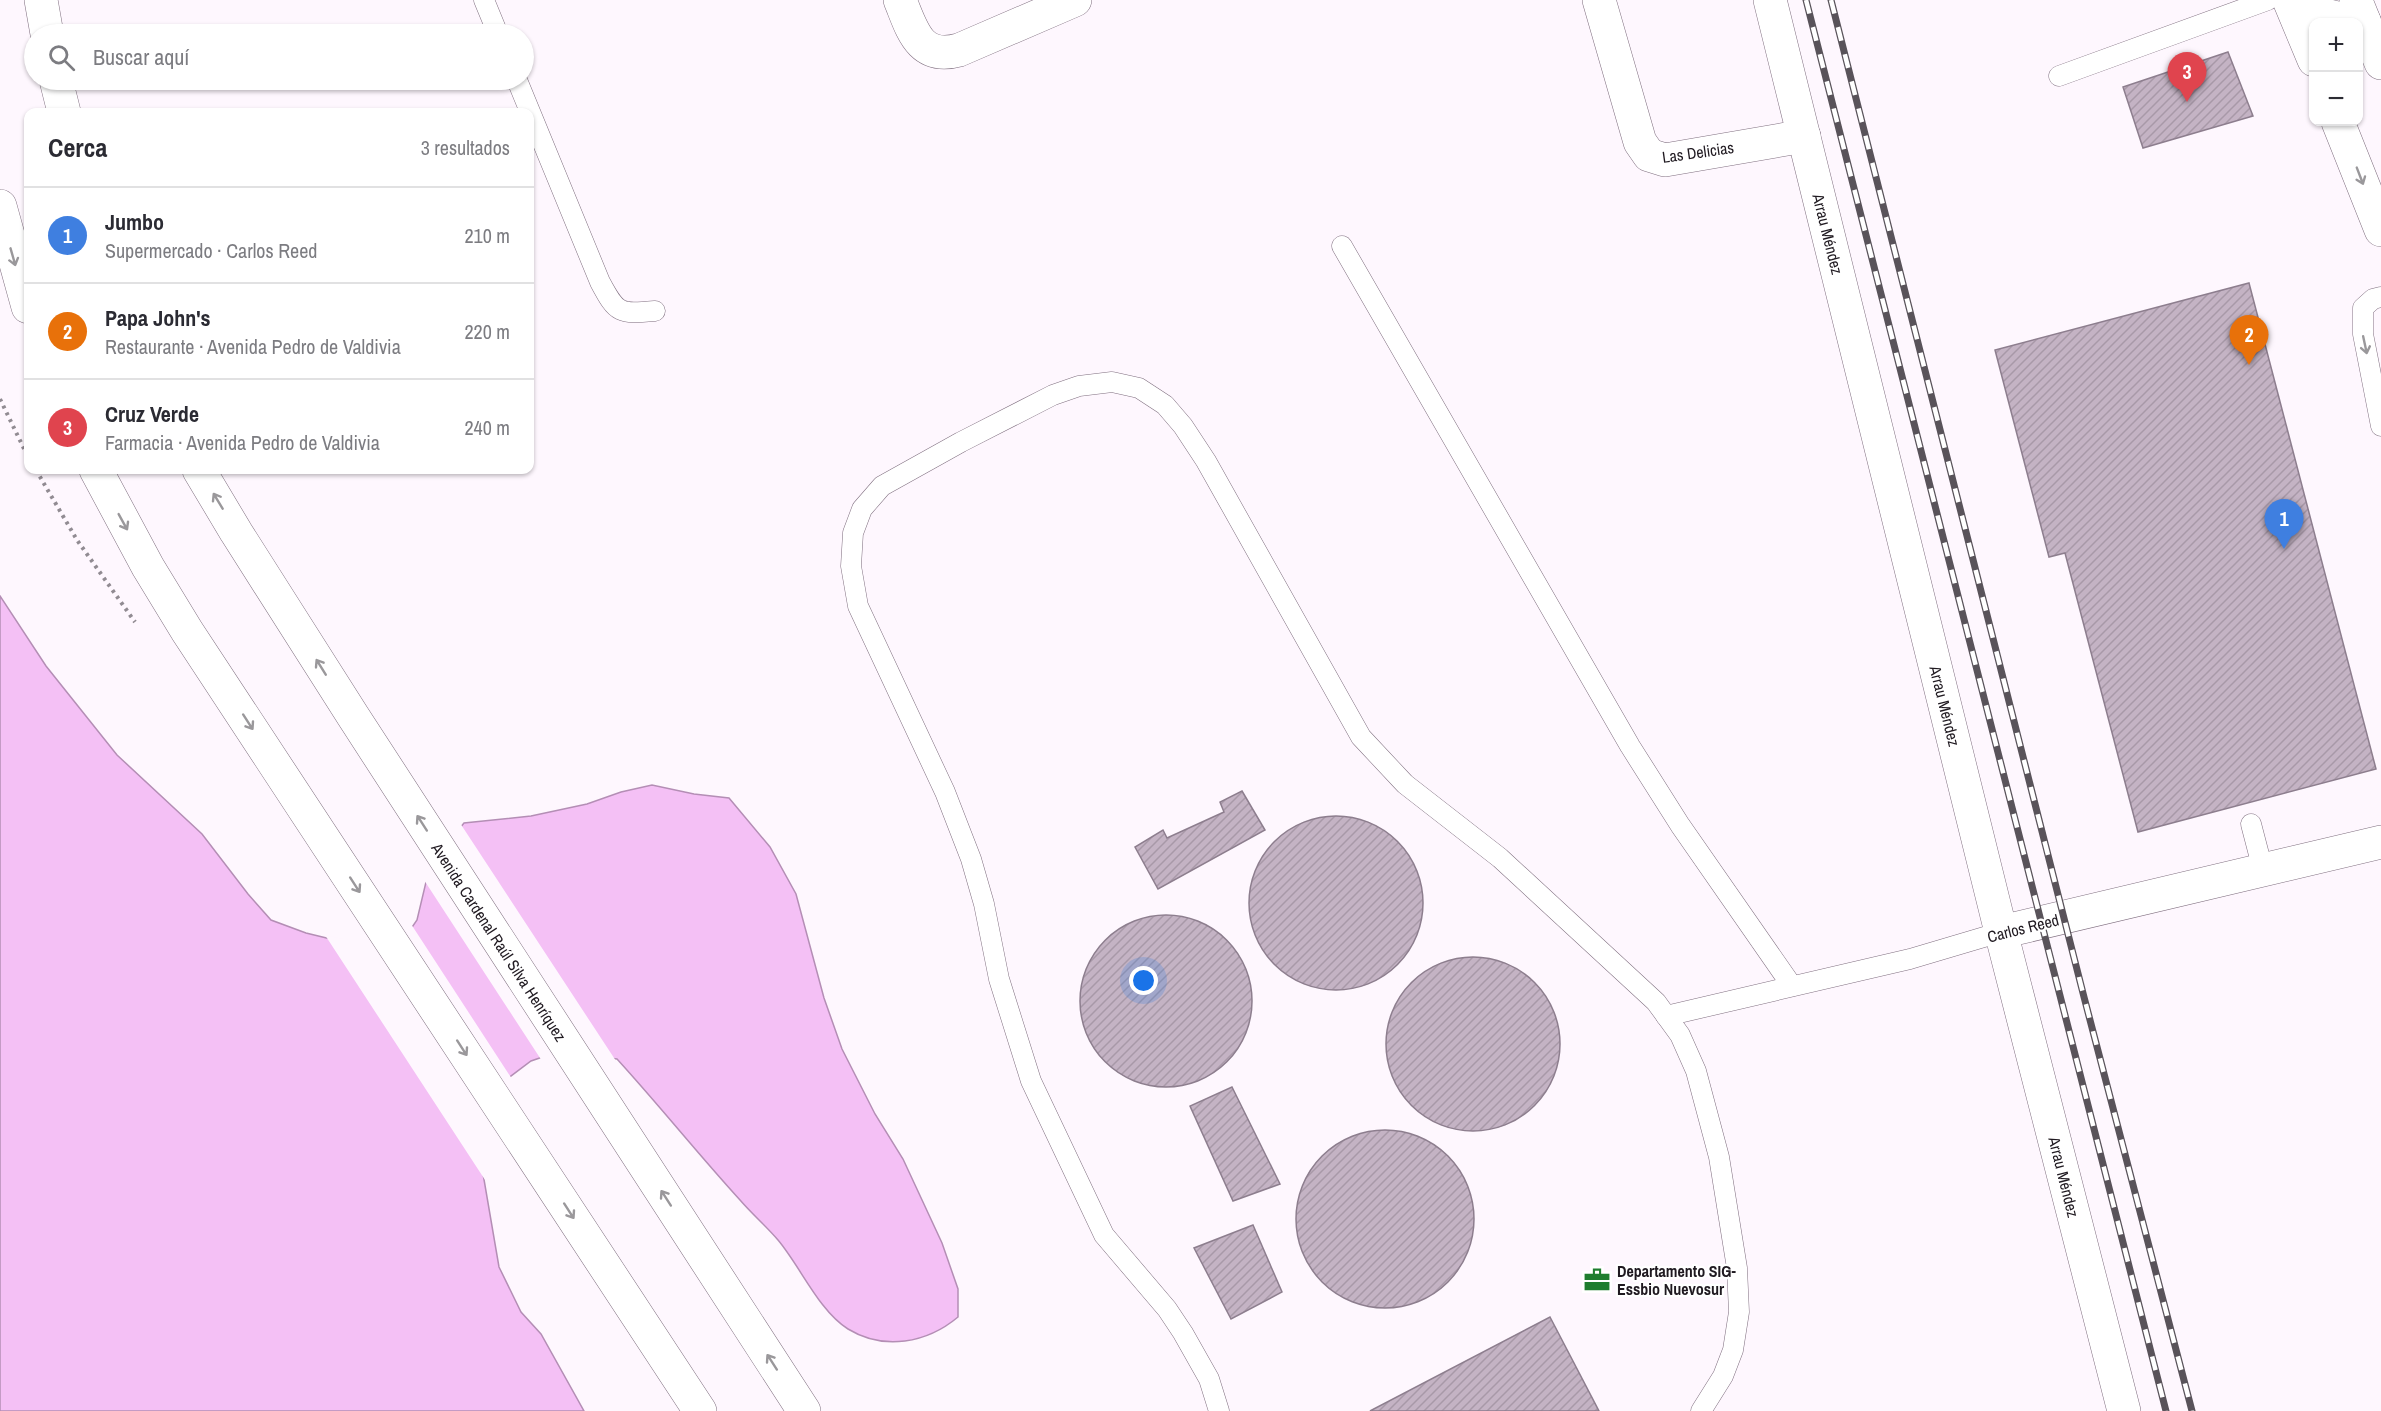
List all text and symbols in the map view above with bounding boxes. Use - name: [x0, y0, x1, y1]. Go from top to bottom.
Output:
- map controls: [2309, 18, 2363, 126]
- button: +: [2309, 18, 2363, 72]
- search box: [24, 24, 534, 90]
- icon: search: [45, 41, 78, 74]
- text: Buscar aquí: [93, 42, 189, 72]
- pin: 3: [2168, 52, 2206, 102]
- button: −: [2309, 72, 2363, 126]
- text: Cerca: [48, 130, 107, 165]
- text: 3 resultados: [421, 134, 510, 161]
- street label: Las Delicias: [1661, 136, 1735, 168]
- one-way arrow: [2355, 166, 2366, 184]
- street label: Arrau Méndez: [1807, 190, 1849, 277]
- text: Jumbo: [105, 207, 164, 237]
- text: 1: [63, 222, 72, 249]
- text: 210 m: [464, 222, 510, 249]
- text: Supermercado · Carlos Reed: [105, 237, 317, 264]
- one-way arrow: [8, 247, 20, 266]
- text: Papa John's: [105, 303, 211, 333]
- pin: 2: [2230, 316, 2268, 365]
- text: 2: [63, 318, 72, 345]
- text: 220 m: [464, 318, 510, 345]
- text: Restaurante · Avenida Pedro de Valdivia: [105, 333, 401, 360]
- one-way arrow: [2360, 335, 2371, 354]
- text: Cruz Verde: [105, 399, 199, 429]
- text: 3: [63, 414, 72, 441]
- text: 240 m: [464, 414, 510, 441]
- text: Farmacia · Avenida Pedro de Valdivia: [105, 429, 380, 456]
- one-way arrow: [211, 493, 223, 510]
- pin: 1: [2264, 500, 2304, 549]
- one-way arrow: [118, 512, 129, 530]
- one-way arrow: [315, 658, 328, 675]
- street label: Arrau Méndez: [1924, 662, 1966, 749]
- one-way arrow: [241, 713, 254, 730]
- one-way arrow: [416, 815, 429, 832]
- street label: Avenida Cardenal Raúl Silva Henríquez: [426, 838, 572, 1046]
- one-way arrow: [348, 876, 361, 893]
- street label: Carlos Reed: [1985, 909, 2061, 947]
- your location: [1129, 966, 1158, 995]
- one-way arrow: [456, 1039, 468, 1056]
- street label: Arrau Méndez: [2043, 1133, 2085, 1220]
- one-way arrow: [659, 1190, 672, 1207]
- one-way arrow: [563, 1202, 575, 1219]
- place label: Departamento SIG- Essbio Nuevosur: [1617, 1260, 1736, 1300]
- office icon: Departamento SIG- Essbio Nuevosur: [1582, 1265, 1612, 1295]
- one-way arrow: [766, 1354, 778, 1371]

